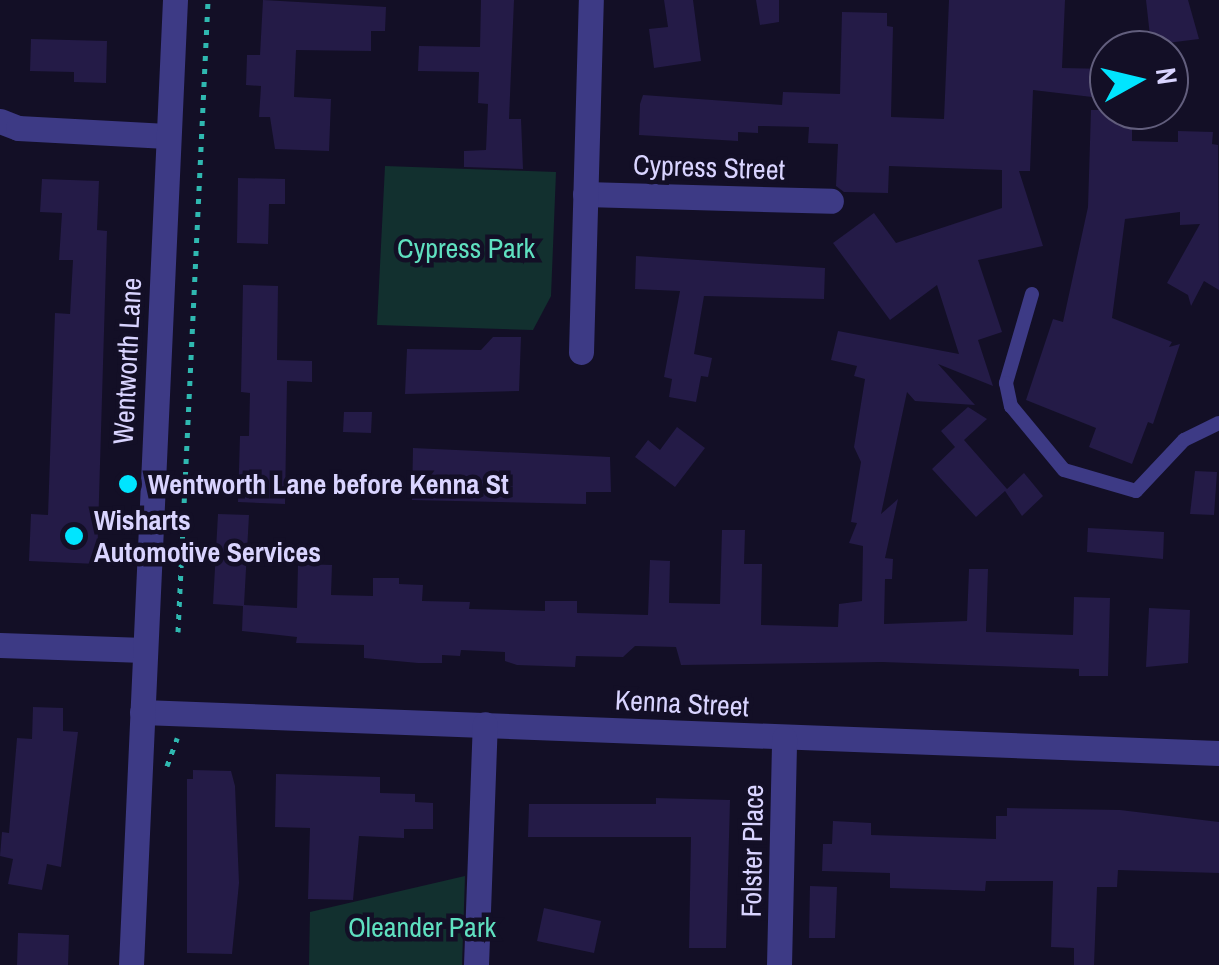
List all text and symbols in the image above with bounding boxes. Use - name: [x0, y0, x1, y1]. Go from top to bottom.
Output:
- north arrow: [1089, 30, 1189, 130]
- text: N: [1147, 65, 1187, 87]
- street label: Cypress Street: [633, 148, 785, 186]
- park label: Cypress Park: [397, 231, 535, 265]
- street label: Wentworth Lane: [106, 277, 148, 445]
- place label: Wentworth Lane before Kenna St: [148, 467, 509, 501]
- marker: Wentworth Lane before Kenna St: [117, 473, 139, 495]
- place label: Wisharts Automotive Services: [94, 503, 321, 569]
- marker: Wisharts Automotive Services: [63, 525, 85, 547]
- street label: Kenna Street: [614, 683, 750, 723]
- street label: Folster Place: [734, 784, 770, 918]
- park label: Oleander Park: [348, 910, 496, 944]

